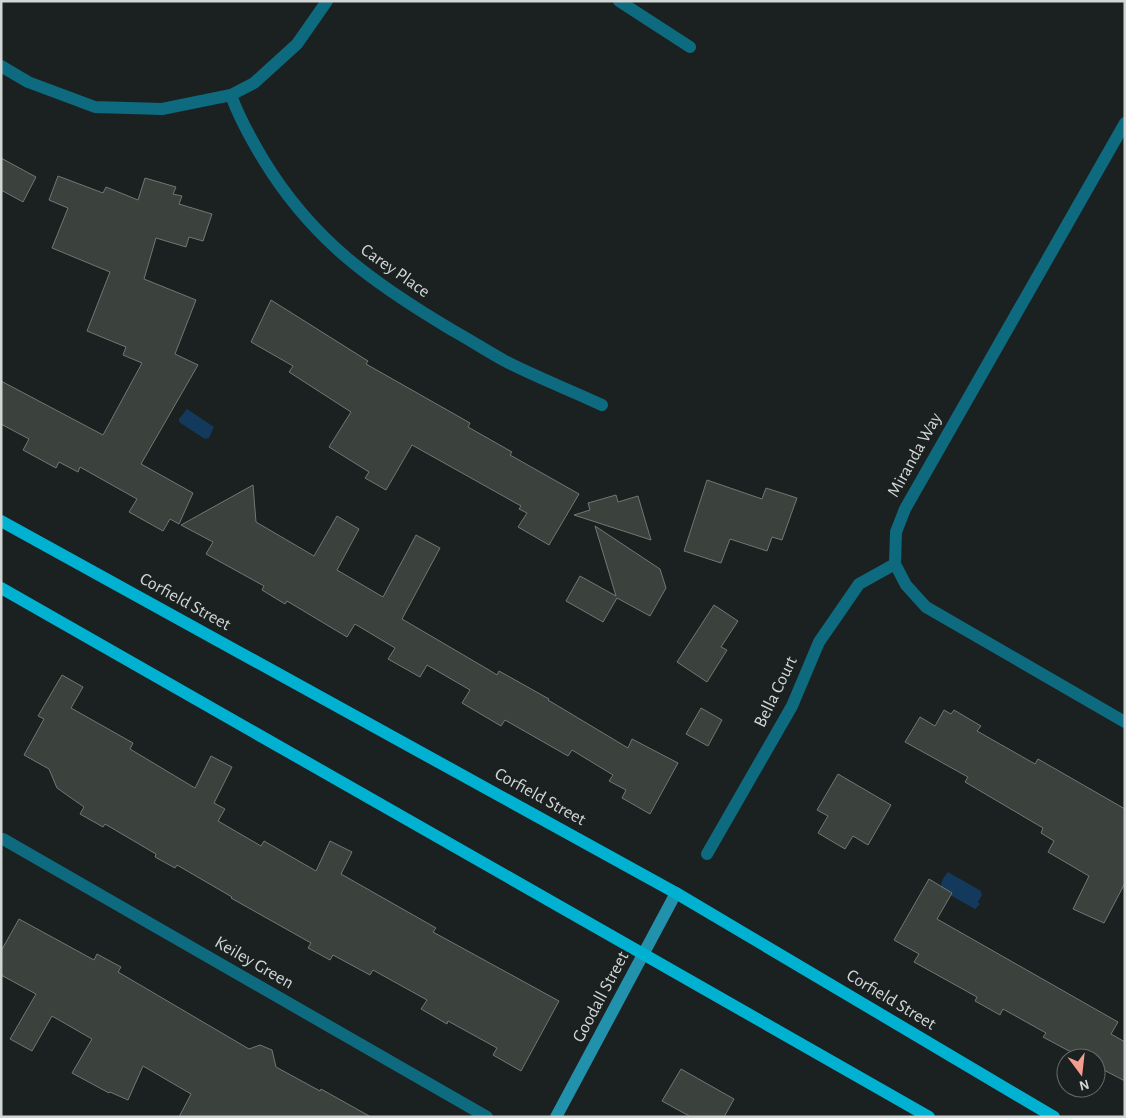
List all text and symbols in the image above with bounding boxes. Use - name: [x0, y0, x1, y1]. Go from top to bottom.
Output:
- street label: Carey Place: [357, 241, 433, 301]
- street label: Miranda Way: [885, 410, 946, 500]
- street label: Corfield Street: [137, 570, 234, 634]
- street label: Bella Court: [751, 654, 801, 730]
- street label: Corfield Street: [492, 765, 589, 829]
- street label: Keiley Green: [212, 933, 296, 993]
- street label: Goodall Street: [570, 948, 633, 1045]
- street label: Corfield Street: [843, 966, 939, 1034]
- north arrow: [1056, 1048, 1106, 1098]
- text: N: [1078, 1077, 1091, 1093]

